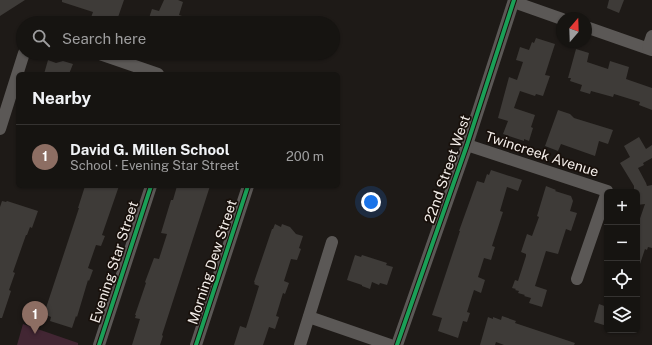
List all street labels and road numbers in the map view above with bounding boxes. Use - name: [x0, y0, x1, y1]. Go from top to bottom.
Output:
- street label: 22nd Street West: [421, 113, 473, 225]
- street label: Twincreek Avenue: [483, 128, 601, 180]
- street label: Morning Dew Street: [184, 198, 240, 326]
- street label: Evening Star Street: [87, 199, 141, 325]

